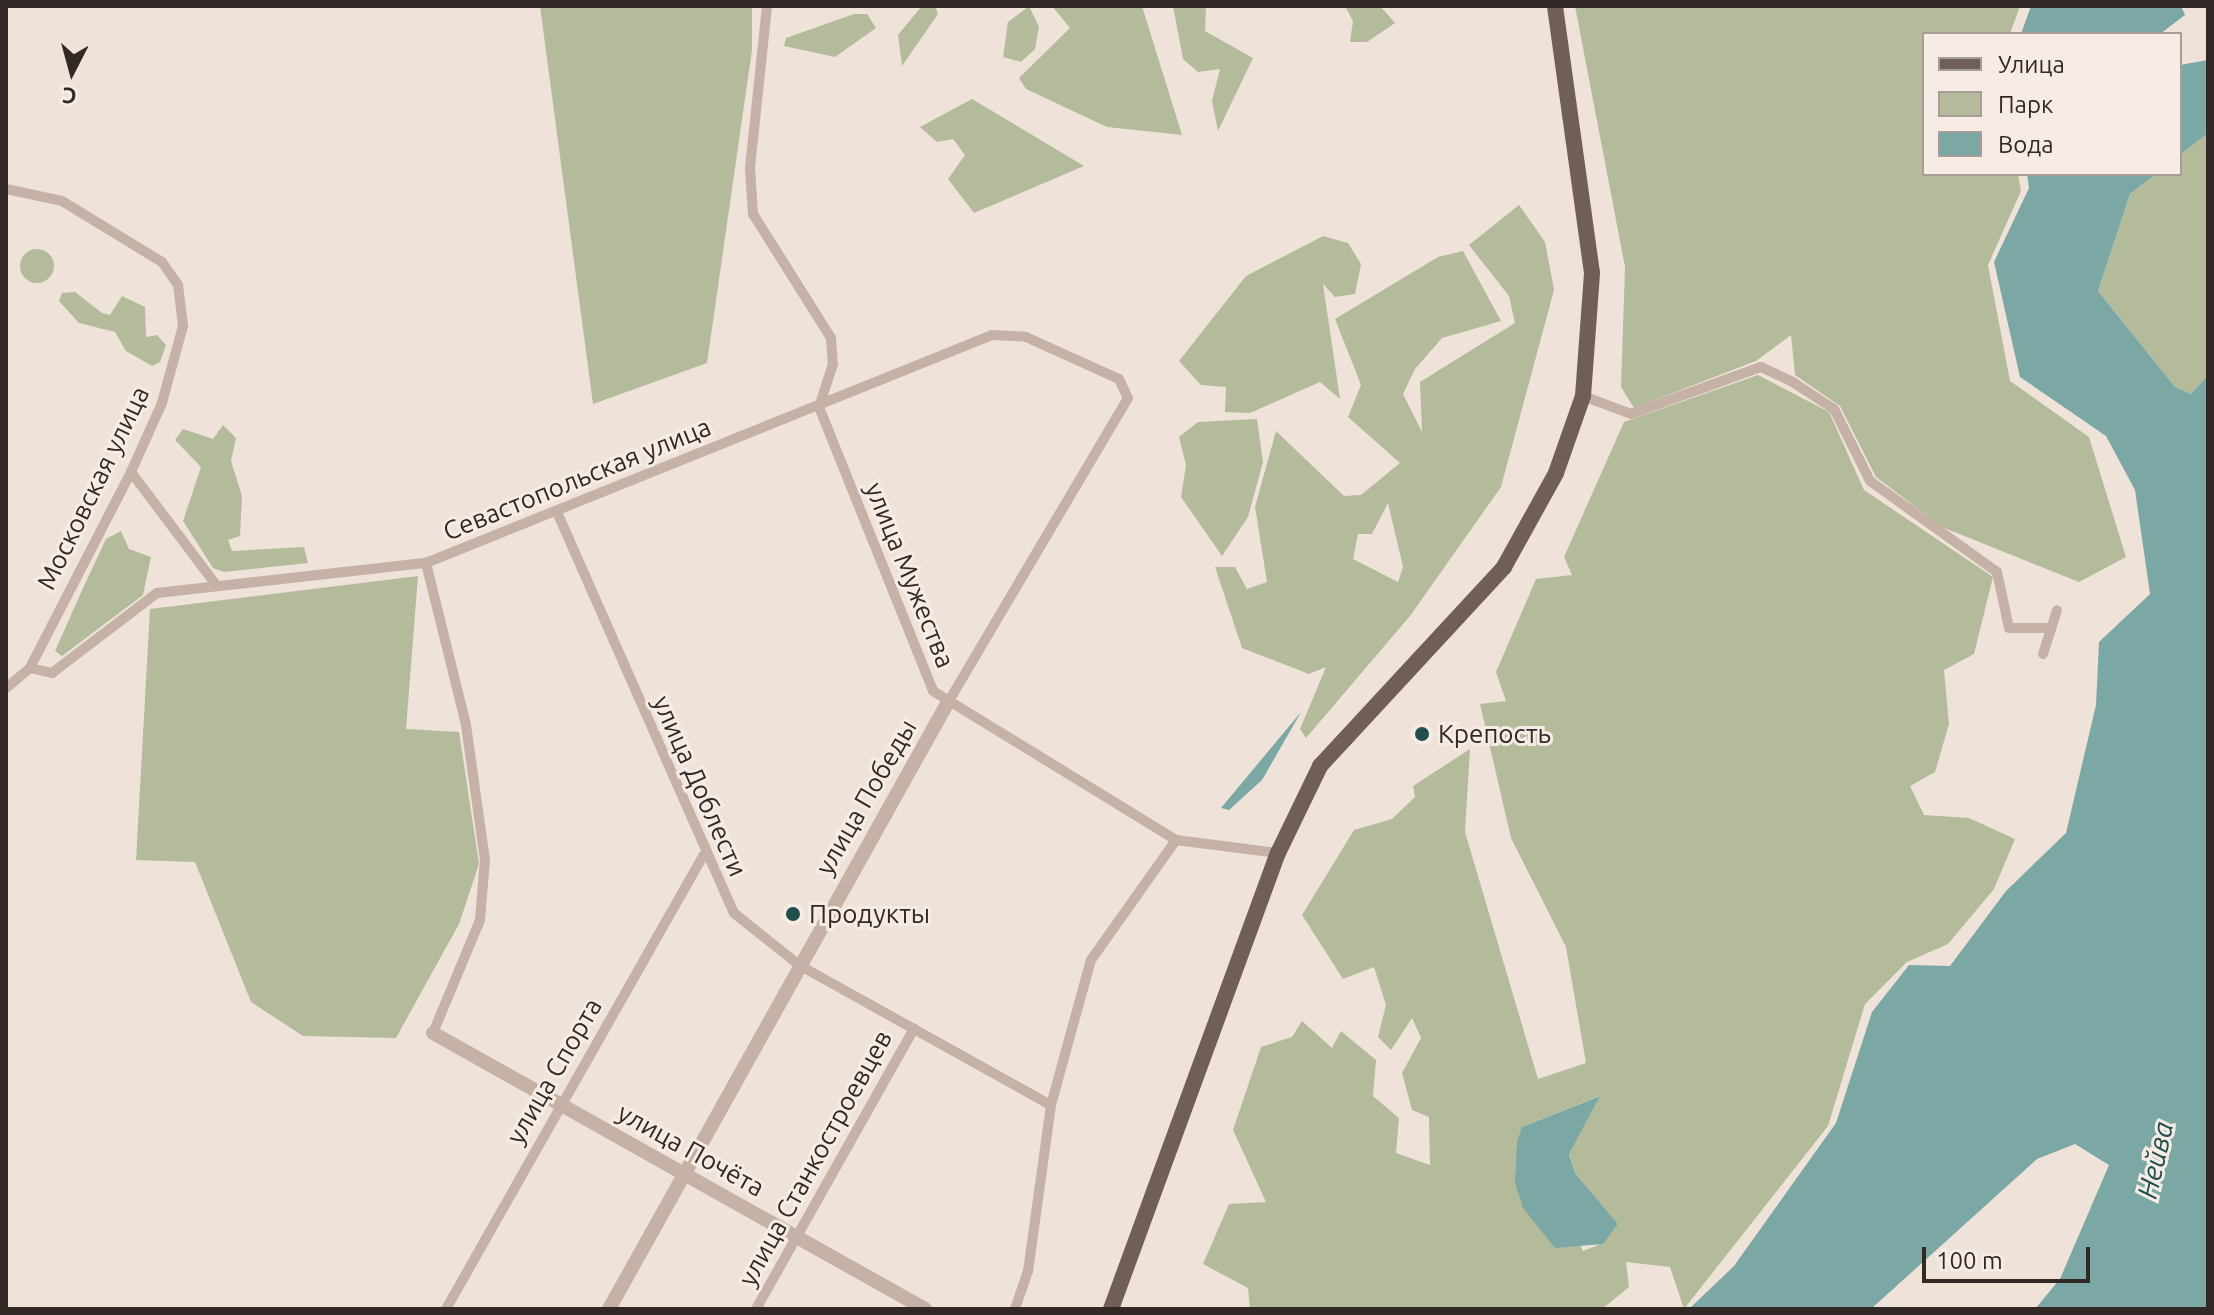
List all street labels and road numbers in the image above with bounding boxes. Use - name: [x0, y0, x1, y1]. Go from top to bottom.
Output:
- street label: Московская улица: [30, 381, 156, 595]
- street label: Севастопольская улица: [439, 411, 715, 547]
- street label: улица Мужества: [859, 478, 961, 672]
- street label: улица Доблести: [646, 691, 754, 881]
- street label: улица Победы: [809, 714, 923, 880]
- street label: улица Спорта: [500, 992, 608, 1150]
- street label: улица Станкостроевцев: [732, 1025, 898, 1291]
- street label: улица Почёта: [612, 1097, 770, 1203]

